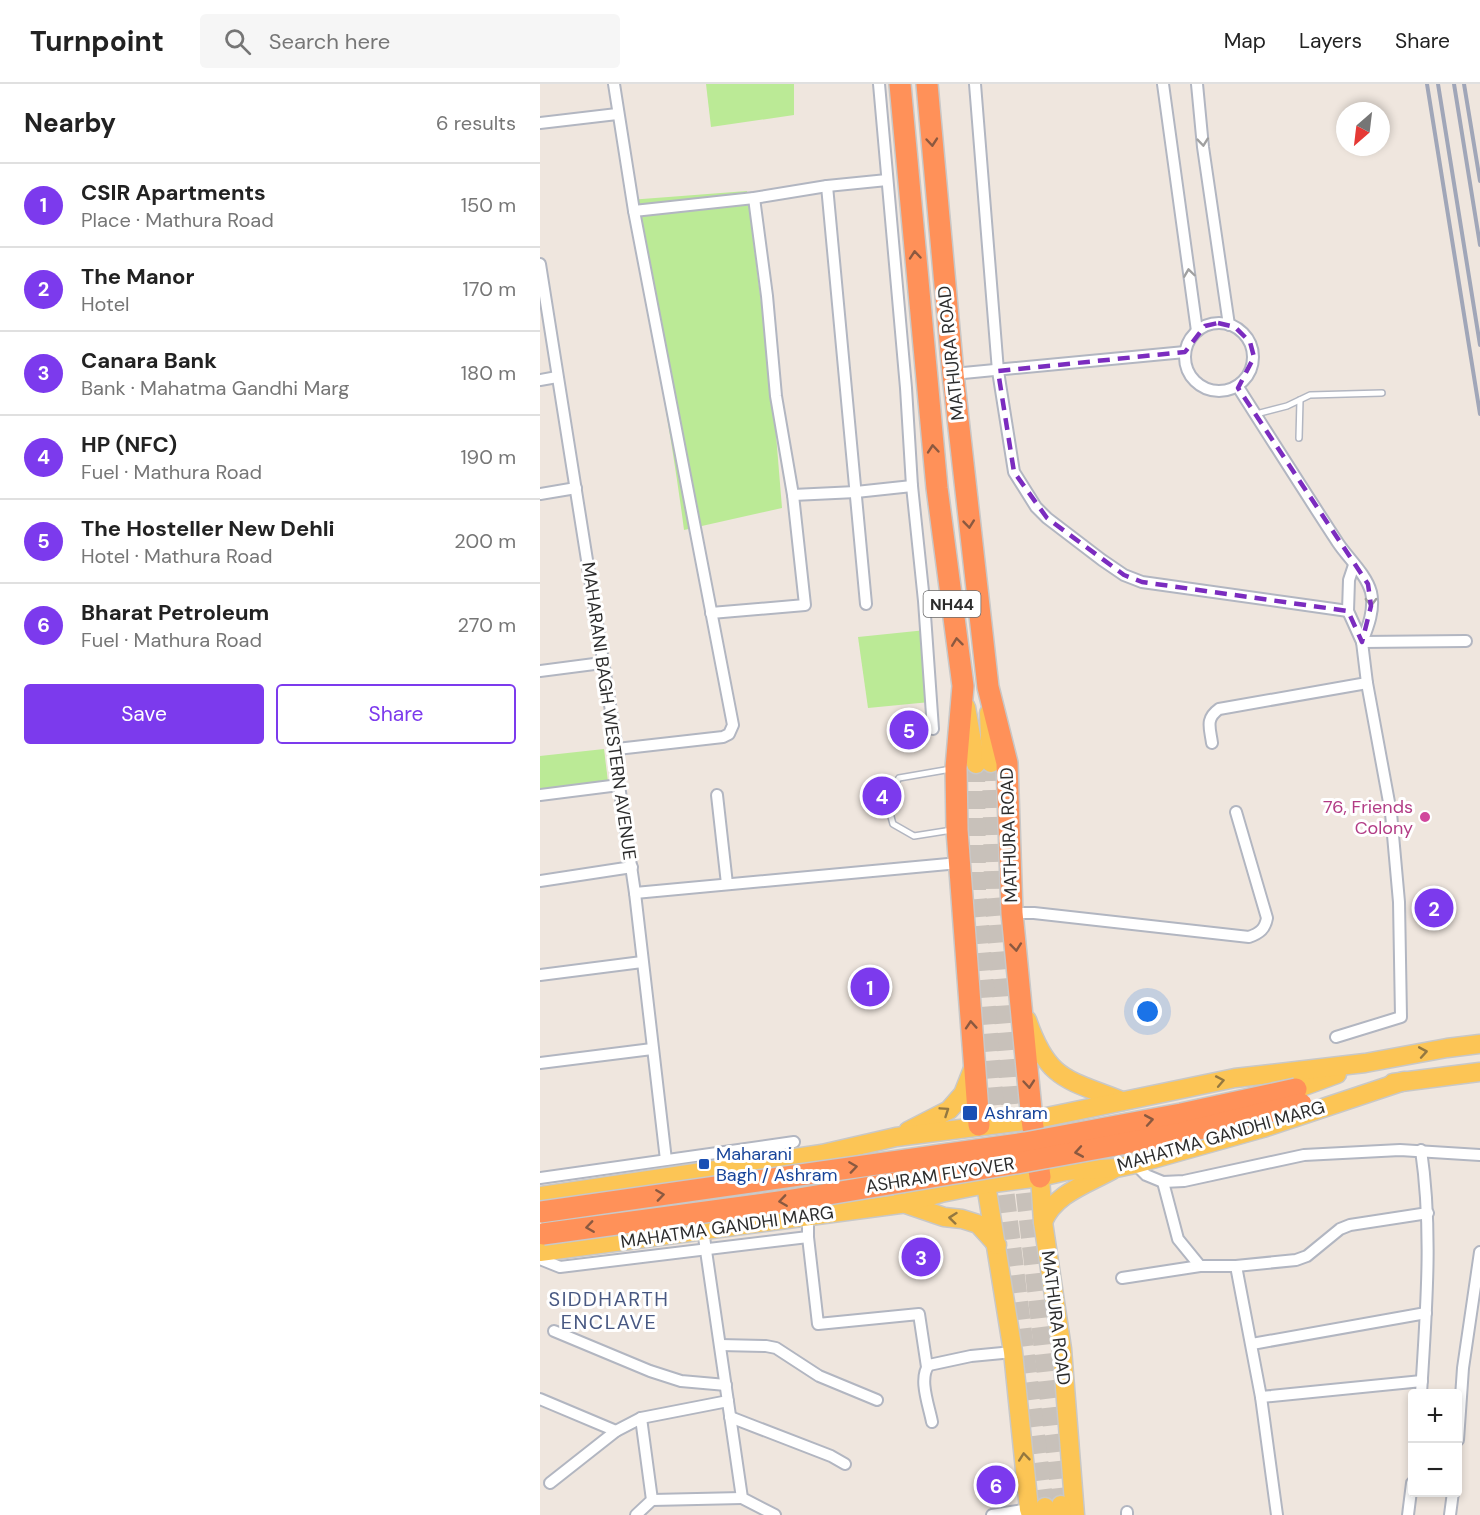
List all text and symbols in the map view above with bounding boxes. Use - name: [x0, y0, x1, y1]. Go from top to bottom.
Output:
- search box: [200, 14, 620, 68]
- text: Turnpoint: [30, 23, 164, 60]
- icon: search: [221, 25, 254, 58]
- text: Search here: [269, 27, 390, 56]
- text: Map: [1224, 27, 1266, 55]
- text: Layers: [1299, 27, 1362, 55]
- text: Share: [1395, 27, 1450, 55]
- north arrow: [1336, 102, 1390, 156]
- text: Nearby: [24, 106, 116, 140]
- text: 6 results: [436, 110, 516, 136]
- one-way arrow: [925, 138, 938, 147]
- one-way arrow: [1196, 138, 1208, 147]
- text: CSIR Apartments: [81, 178, 266, 207]
- text: 1: [40, 192, 47, 218]
- text: 150 m: [461, 192, 516, 218]
- text: Place · Mathura Road: [81, 207, 274, 233]
- one-way arrow: [909, 250, 922, 259]
- text: The Manor: [81, 262, 195, 291]
- one-way arrow: [1184, 269, 1196, 278]
- text: 2: [38, 276, 49, 302]
- text: 170 m: [463, 276, 516, 302]
- street label: MATHURA ROAD: [932, 284, 970, 422]
- text: Hotel: [81, 291, 129, 317]
- text: Canara Bank: [81, 346, 217, 375]
- text: 3: [37, 360, 50, 386]
- text: 180 m: [461, 360, 516, 386]
- text: Bank · Mahatma Gandhi Marg: [81, 375, 349, 401]
- text: HP (NFC): [81, 430, 177, 459]
- text: 4: [37, 444, 50, 470]
- text: 190 m: [460, 444, 516, 470]
- one-way arrow: [927, 444, 940, 454]
- text: Fuel · Mathura Road: [81, 459, 262, 485]
- text: The Hosteller New Dehli: [81, 514, 335, 543]
- one-way arrow: [963, 520, 975, 529]
- text: 5: [37, 528, 50, 554]
- text: 200 m: [454, 528, 516, 554]
- text: Hotel · Mathura Road: [81, 543, 272, 569]
- street label: MAHARANI BAGH WESTERN AVENUE: [576, 560, 642, 862]
- road number: NH44: [924, 591, 980, 617]
- one-way arrow: [1365, 597, 1377, 606]
- text: Bharat Petroleum: [81, 598, 269, 627]
- text: 6: [37, 612, 50, 638]
- text: 270 m: [458, 612, 516, 638]
- text: Fuel · Mathura Road: [81, 627, 262, 653]
- one-way arrow: [951, 638, 964, 647]
- button: Save: [24, 684, 264, 744]
- button: Share: [276, 684, 516, 744]
- pin: 5: [890, 708, 928, 752]
- street label: MATHURA ROAD: [995, 767, 1023, 903]
- pin: 4: [862, 774, 902, 818]
- place label: 76, Friends Colony: [1323, 795, 1413, 840]
- marker: 76, Friends Colony: [1418, 810, 1432, 824]
- pin: 2: [1414, 886, 1454, 930]
- one-way arrow: [1009, 942, 1022, 951]
- pin: 1: [850, 964, 890, 1010]
- your location: [1133, 997, 1162, 1026]
- one-way arrow: [965, 1021, 978, 1030]
- one-way arrow: [1418, 1046, 1428, 1059]
- one-way arrow: [1215, 1075, 1225, 1088]
- one-way arrow: [1022, 1080, 1035, 1089]
- street label: MAHATMA GANDHI MARG: [1114, 1095, 1328, 1177]
- place label: Ashram: [984, 1101, 1048, 1125]
- marker: Ashram: [961, 1104, 979, 1122]
- one-way arrow: [938, 1107, 949, 1118]
- one-way arrow: [1144, 1114, 1154, 1127]
- place label: Maharani Bagh / Ashram: [716, 1142, 838, 1187]
- one-way arrow: [1075, 1145, 1085, 1158]
- street label: ASHRAM FLYOVER: [864, 1151, 1016, 1199]
- marker: Maharani Bagh / Ashram: [697, 1157, 711, 1171]
- one-way arrow: [849, 1162, 858, 1174]
- one-way arrow: [656, 1189, 665, 1202]
- one-way arrow: [779, 1194, 788, 1206]
- street label: MAHATMA GANDHI MARG: [619, 1200, 835, 1254]
- one-way arrow: [948, 1212, 958, 1225]
- one-way arrow: [586, 1221, 595, 1233]
- pin: 3: [902, 1234, 940, 1280]
- street label: MATHURA ROAD: [1036, 1249, 1076, 1387]
- district label: SIDDHARTH ENCLAVE: [549, 1286, 669, 1335]
- map controls: [1408, 1389, 1462, 1497]
- button: +: [1408, 1389, 1462, 1443]
- button: −: [1408, 1443, 1462, 1497]
- one-way arrow: [1018, 1453, 1031, 1462]
- pin: 6: [976, 1462, 1016, 1508]

